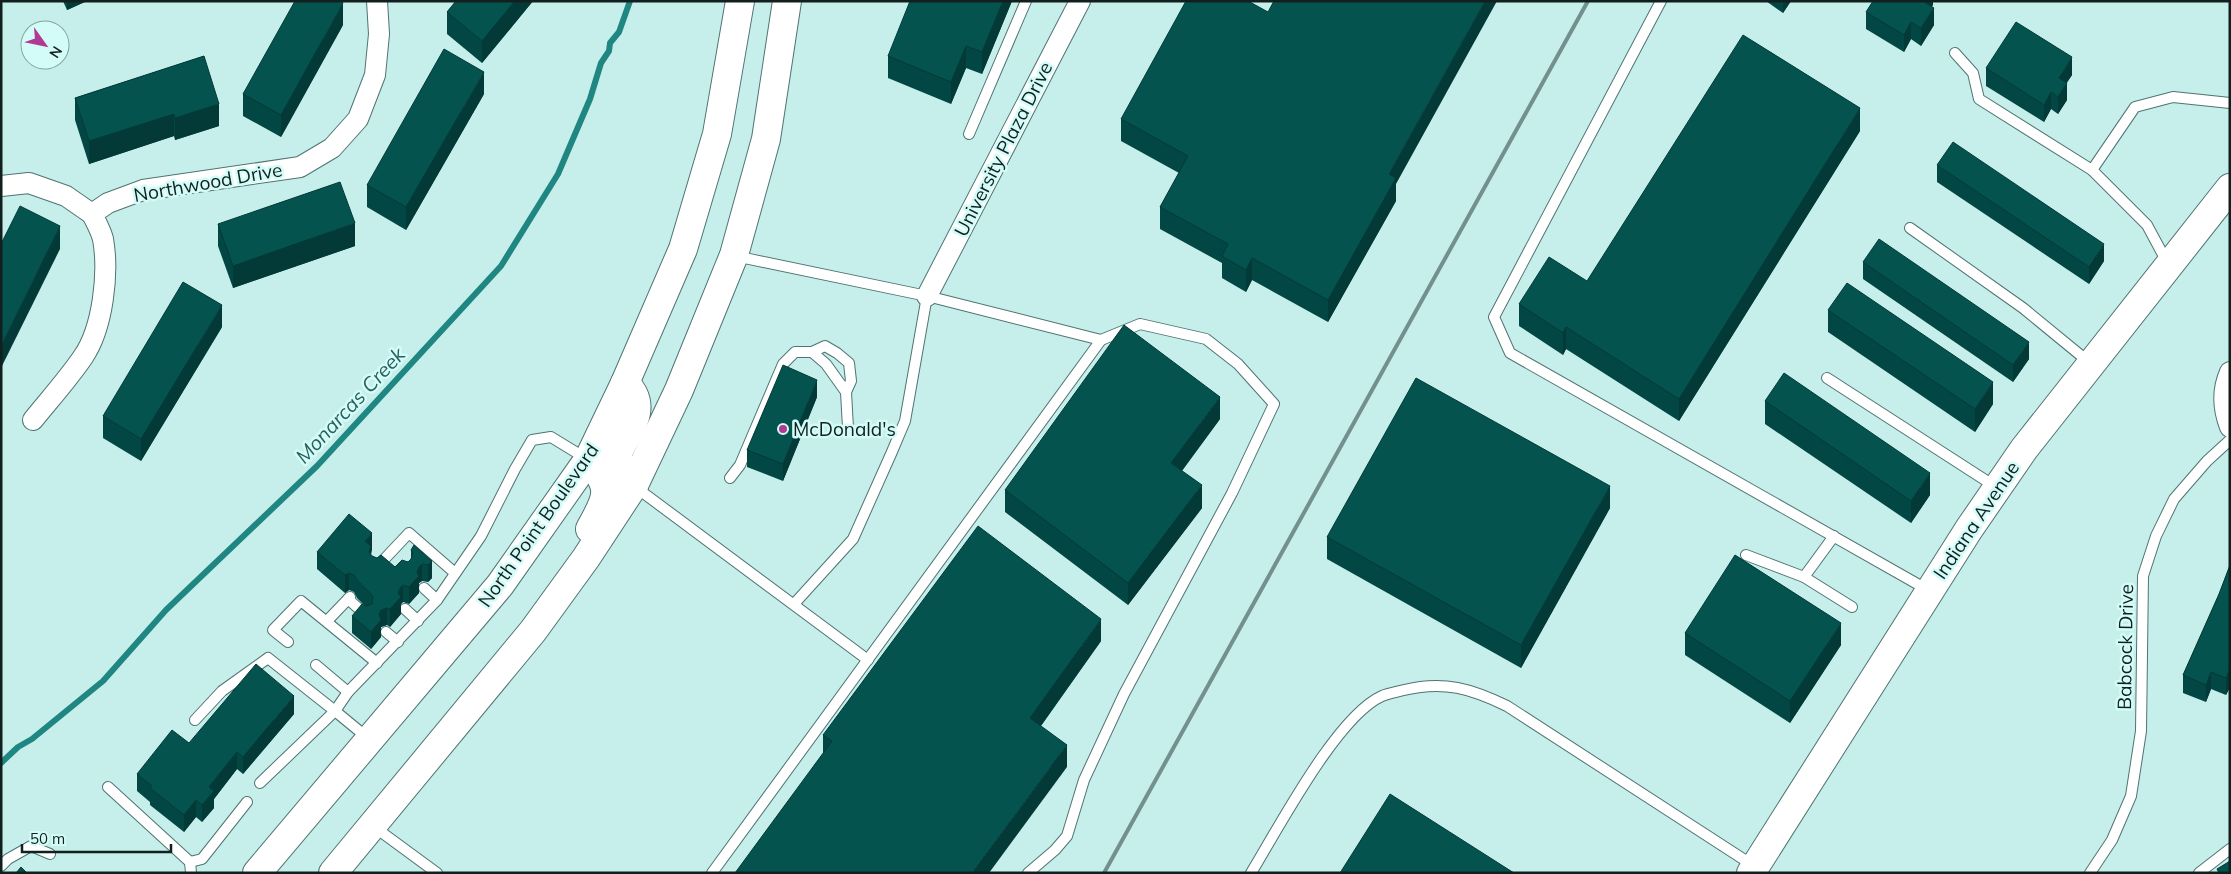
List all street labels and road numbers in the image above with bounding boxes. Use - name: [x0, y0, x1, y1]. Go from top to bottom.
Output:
- street label: University Plaza Drive: [949, 58, 1057, 240]
- street label: Northwood Drive: [132, 157, 284, 207]
- street label: North Point Boulevard: [472, 439, 604, 611]
- street label: Indiana Avenue: [1928, 456, 2024, 584]
- street label: Babcock Drive: [2112, 584, 2138, 710]

